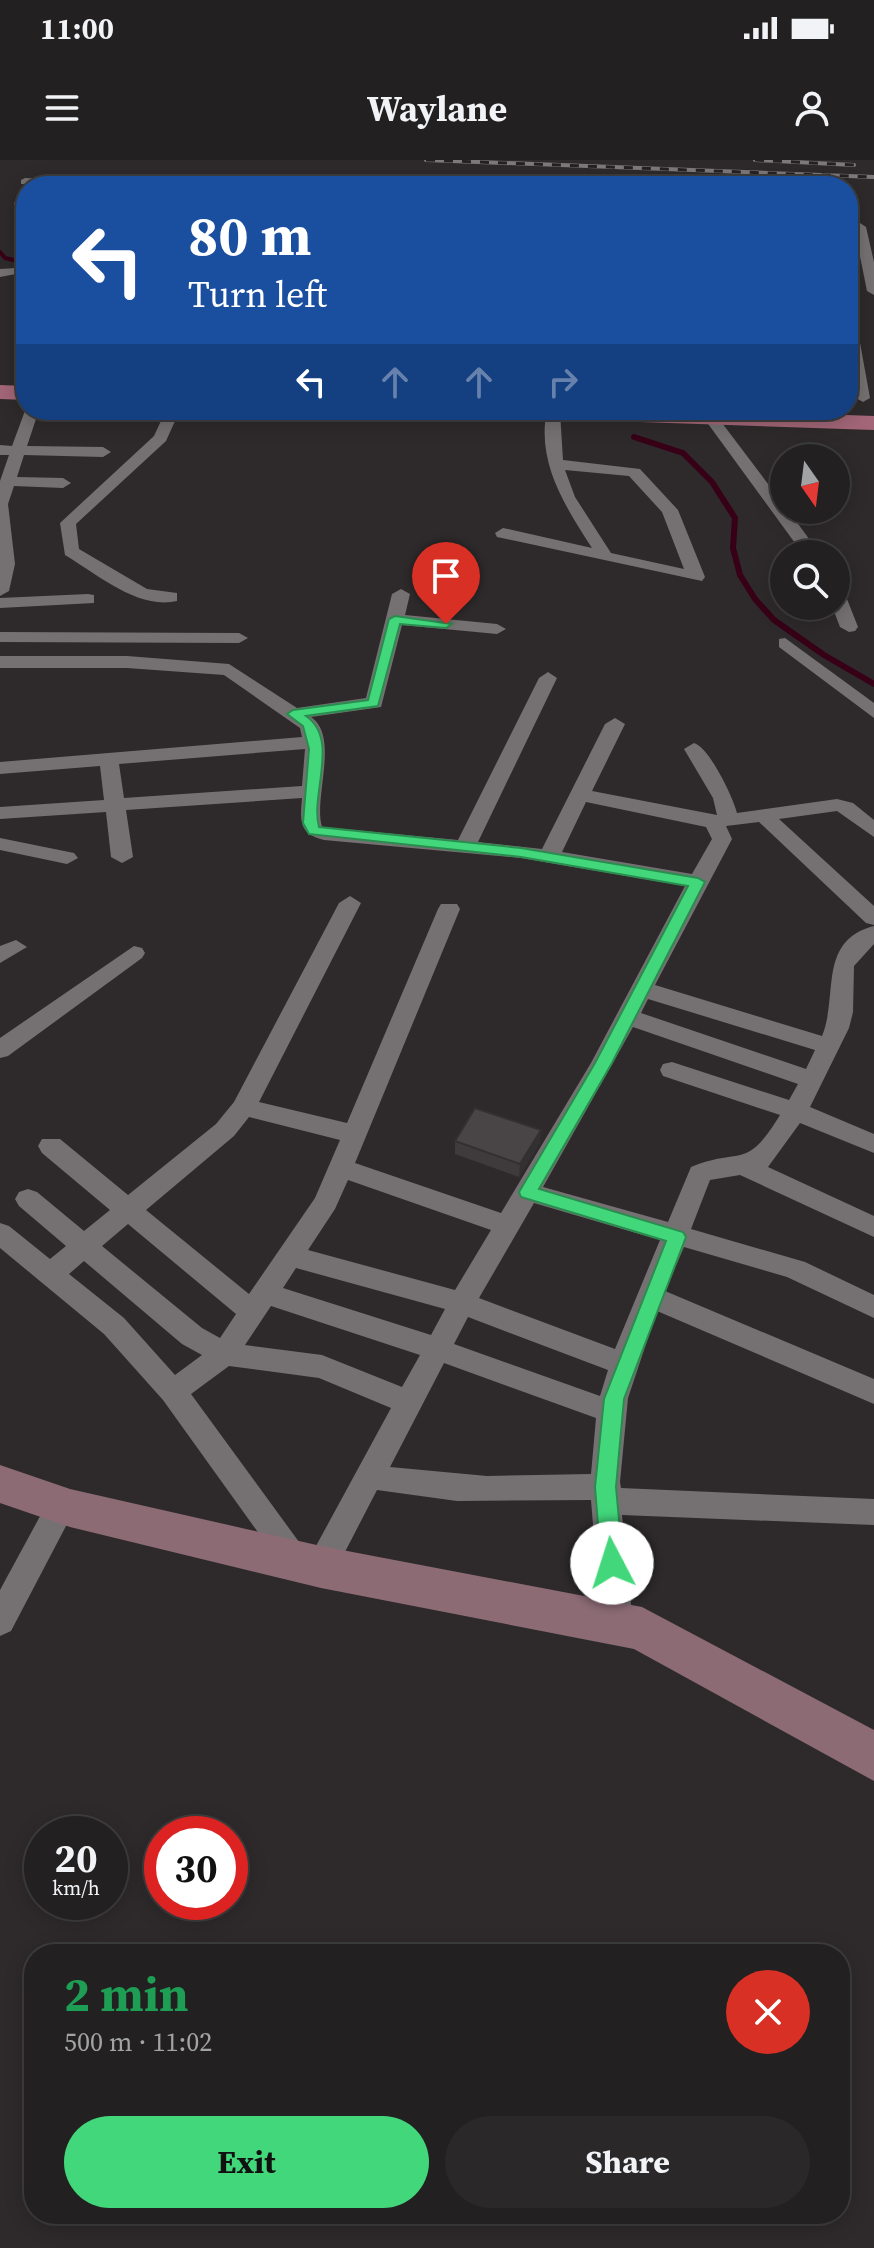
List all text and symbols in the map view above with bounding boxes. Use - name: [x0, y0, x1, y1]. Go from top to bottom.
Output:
- text: 11:00: [40, 8, 114, 49]
- text: Waylane: [367, 84, 507, 133]
- icon: menu: [40, 86, 84, 130]
- icon: person: [790, 86, 834, 130]
- text: 80 m: [188, 197, 311, 274]
- icon: left: [56, 208, 160, 312]
- text: Turn left: [188, 270, 327, 319]
- icon: left: [289, 360, 333, 404]
- icon: ahead: [373, 360, 417, 404]
- icon: ahead: [457, 360, 501, 404]
- icon: right: [541, 360, 585, 404]
- north arrow: [770, 444, 850, 524]
- map controls: [770, 444, 850, 620]
- button: search: [770, 540, 850, 620]
- pin: [412, 542, 480, 624]
- icon: arrive: [424, 554, 468, 598]
- position arrow: [570, 1521, 654, 1605]
- speed limit sign: 30: [144, 1816, 248, 1920]
- text: 20: [54, 1831, 98, 1885]
- text: km/h: [52, 1874, 100, 1902]
- text: 2 min: [64, 1961, 189, 2027]
- button: close: [726, 1970, 810, 2054]
- text: 500 m · 11:02: [64, 2024, 212, 2060]
- button: Exit: [64, 2116, 429, 2208]
- button: Share: [445, 2116, 810, 2208]

